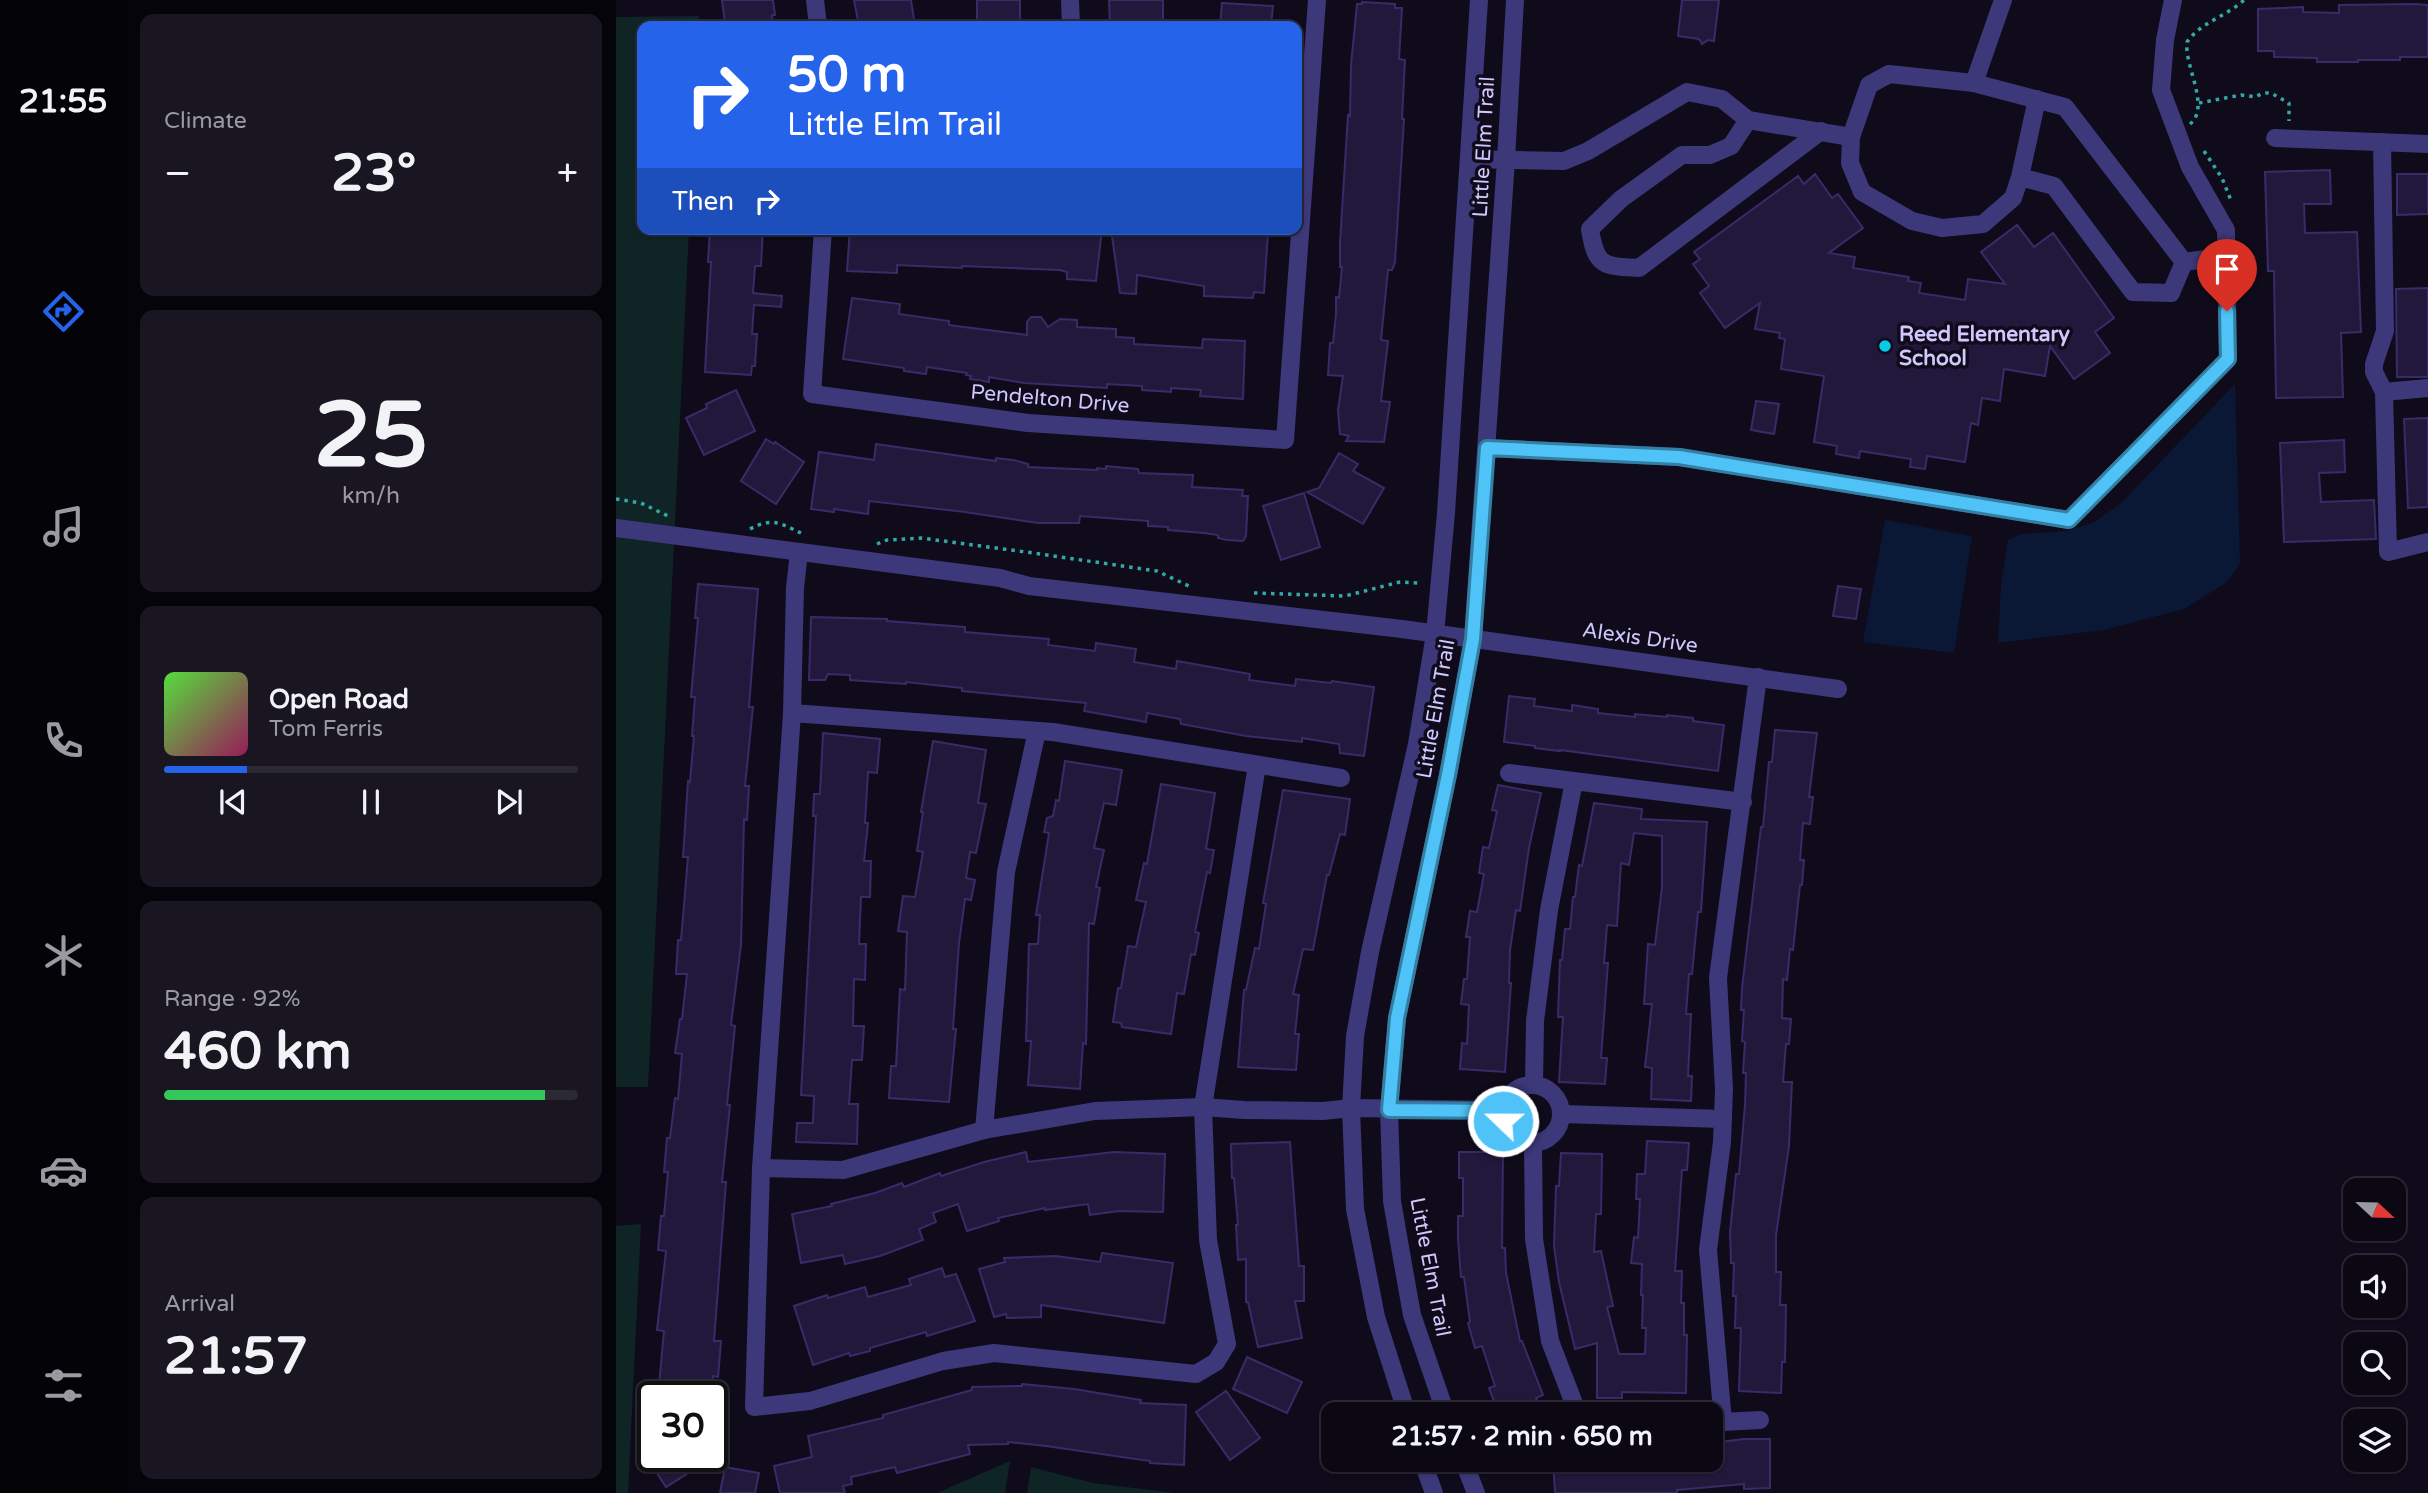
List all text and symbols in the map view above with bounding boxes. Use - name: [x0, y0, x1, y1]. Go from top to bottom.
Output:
- text: 50 m: [787, 46, 906, 105]
- icon: right: [672, 49, 763, 140]
- street label: Little Elm Trail: [1468, 76, 1500, 218]
- text: 21:55: [19, 83, 107, 121]
- text: Little Elm Trail: [787, 106, 1002, 144]
- text: Climate: [164, 107, 247, 135]
- text: 23°: [331, 142, 416, 205]
- text: −: [164, 151, 191, 197]
- text: +: [557, 151, 578, 197]
- icon: right: [748, 182, 786, 220]
- text: Then: [672, 186, 734, 217]
- pin: [2197, 239, 2257, 311]
- icon: arrive: [2208, 250, 2246, 288]
- icon: directions: [39, 287, 88, 336]
- place label: Reed Elementary School: [1899, 322, 2071, 371]
- marker: Reed Elementary School: [1877, 338, 1893, 354]
- street label: Pendelton Drive: [969, 380, 1131, 418]
- text: 25: [314, 381, 428, 491]
- text: km/h: [342, 482, 400, 510]
- icon: music: [39, 502, 88, 551]
- street label: Alexis Drive: [1581, 618, 1699, 658]
- street label: Little Elm Trail: [1411, 637, 1461, 781]
- text: Open Road: [269, 684, 409, 715]
- text: Tom Ferris: [269, 715, 383, 743]
- icon: phone: [39, 716, 88, 765]
- icon: previous: [214, 783, 252, 821]
- icon: pause: [352, 783, 390, 821]
- icon: next: [490, 783, 528, 821]
- icon: climate: [39, 931, 88, 980]
- text: Range · 92%: [164, 985, 300, 1013]
- text: 460 km: [164, 1020, 352, 1083]
- position arrow: [1466, 1084, 1540, 1158]
- icon: car: [39, 1146, 88, 1195]
- north arrow: [2343, 1178, 2406, 1241]
- map controls: [2343, 1178, 2406, 1472]
- street label: Little Elm Trail: [1404, 1195, 1456, 1339]
- button: sound: [2343, 1255, 2406, 1318]
- text: Arrival: [164, 1290, 235, 1318]
- text: 21:57: [164, 1325, 308, 1388]
- button: search: [2343, 1332, 2406, 1395]
- icon: filters: [39, 1361, 88, 1410]
- speed limit sign: 30: [637, 1381, 728, 1472]
- button: layers: [2343, 1409, 2406, 1472]
- text: 21:57 · 2 min · 650 m: [1391, 1421, 1653, 1452]

